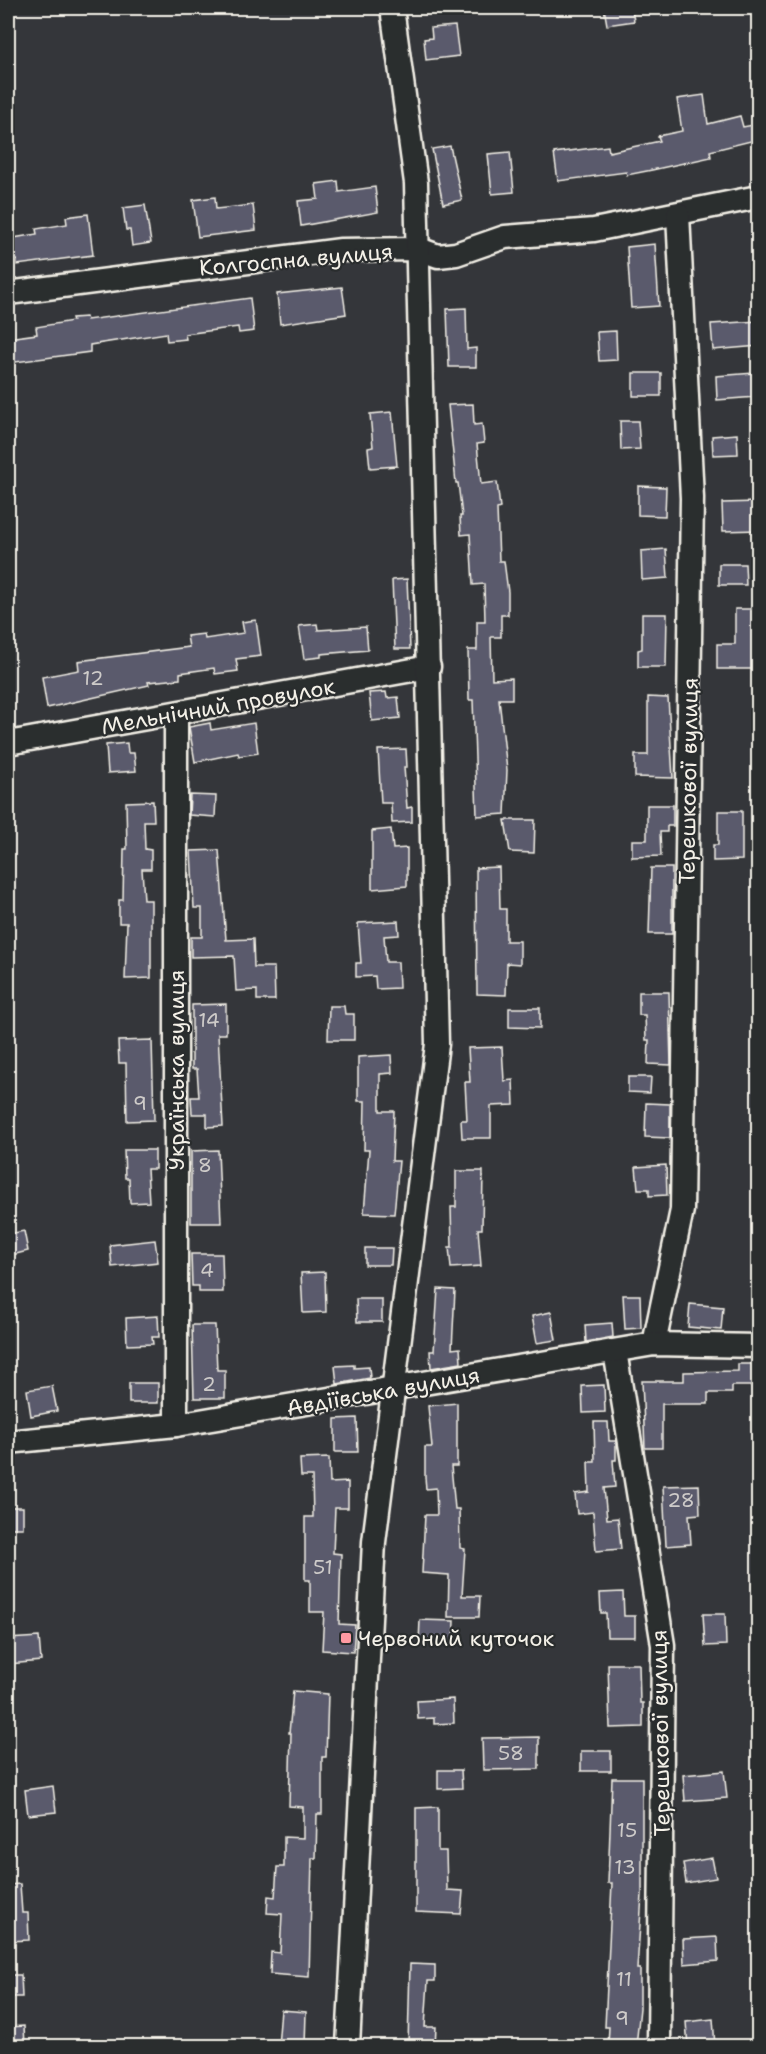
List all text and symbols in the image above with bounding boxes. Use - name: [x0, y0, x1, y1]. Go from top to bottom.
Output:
- street label: Колгоспна вулиця: [198, 237, 394, 282]
- house number: 12: [82, 665, 104, 691]
- street label: Мельнiчний провулок: [99, 672, 337, 741]
- street label: Терешкової вулиця: [672, 677, 705, 885]
- street label: Українська вулиця: [162, 970, 191, 1170]
- house number: 14: [198, 1007, 220, 1033]
- house number: 9: [133, 1090, 147, 1116]
- house number: 8: [198, 1152, 212, 1178]
- house number: 4: [200, 1257, 214, 1283]
- street label: Авдіївська вулиця: [284, 1360, 482, 1423]
- house number: 2: [202, 1371, 216, 1397]
- house number: 28: [667, 1487, 695, 1513]
- house number: 51: [313, 1554, 333, 1580]
- place label: Червоний куточок: [358, 1624, 554, 1653]
- street label: Терешкової вулиця: [644, 1629, 677, 1837]
- marker: Червоний куточок: [339, 1631, 353, 1645]
- house number: 58: [498, 1740, 524, 1766]
- house number: 15: [617, 1817, 637, 1843]
- house number: 13: [614, 1854, 636, 1880]
- house number: 11: [616, 1966, 632, 1992]
- house number: 9: [615, 2005, 629, 2031]

